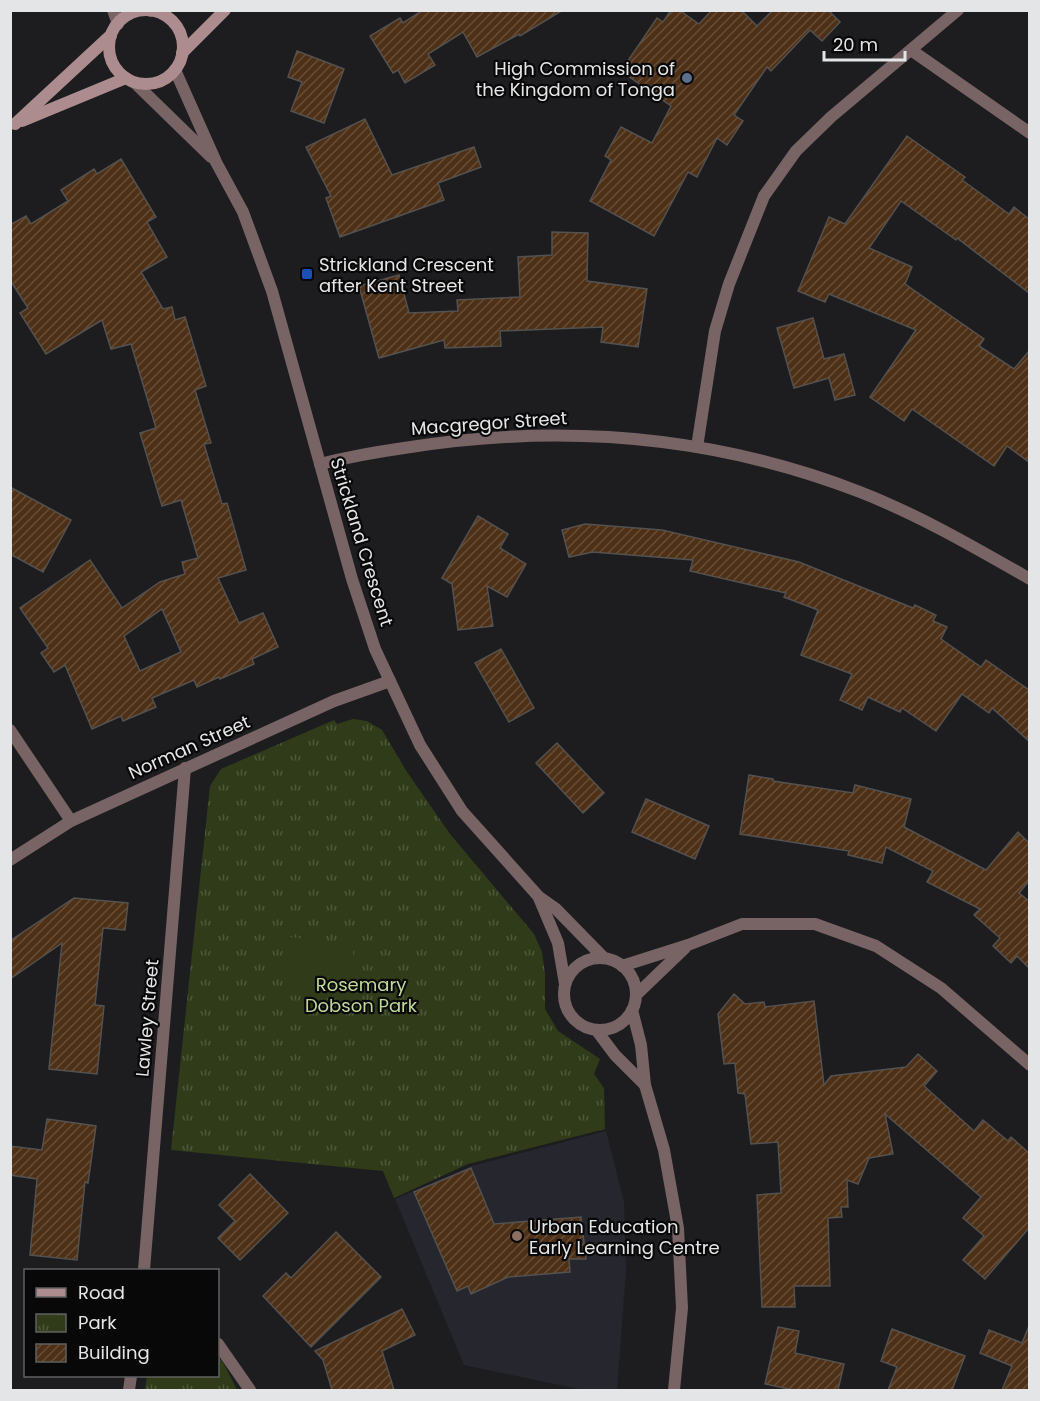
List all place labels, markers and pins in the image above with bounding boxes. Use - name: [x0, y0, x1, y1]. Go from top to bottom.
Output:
- place label: High Commission of the Kingdom of Tonga: [476, 56, 675, 102]
- marker: High Commission of the Kingdom of Tonga: [680, 71, 694, 85]
- place label: Strickland Crescent after Kent Street: [319, 252, 494, 298]
- marker: Strickland Crescent after Kent Street: [300, 267, 314, 281]
- place label: Urban Education Early Learning Centre: [529, 1214, 720, 1260]
- marker: Urban Education Early Learning Centre: [510, 1229, 524, 1243]

